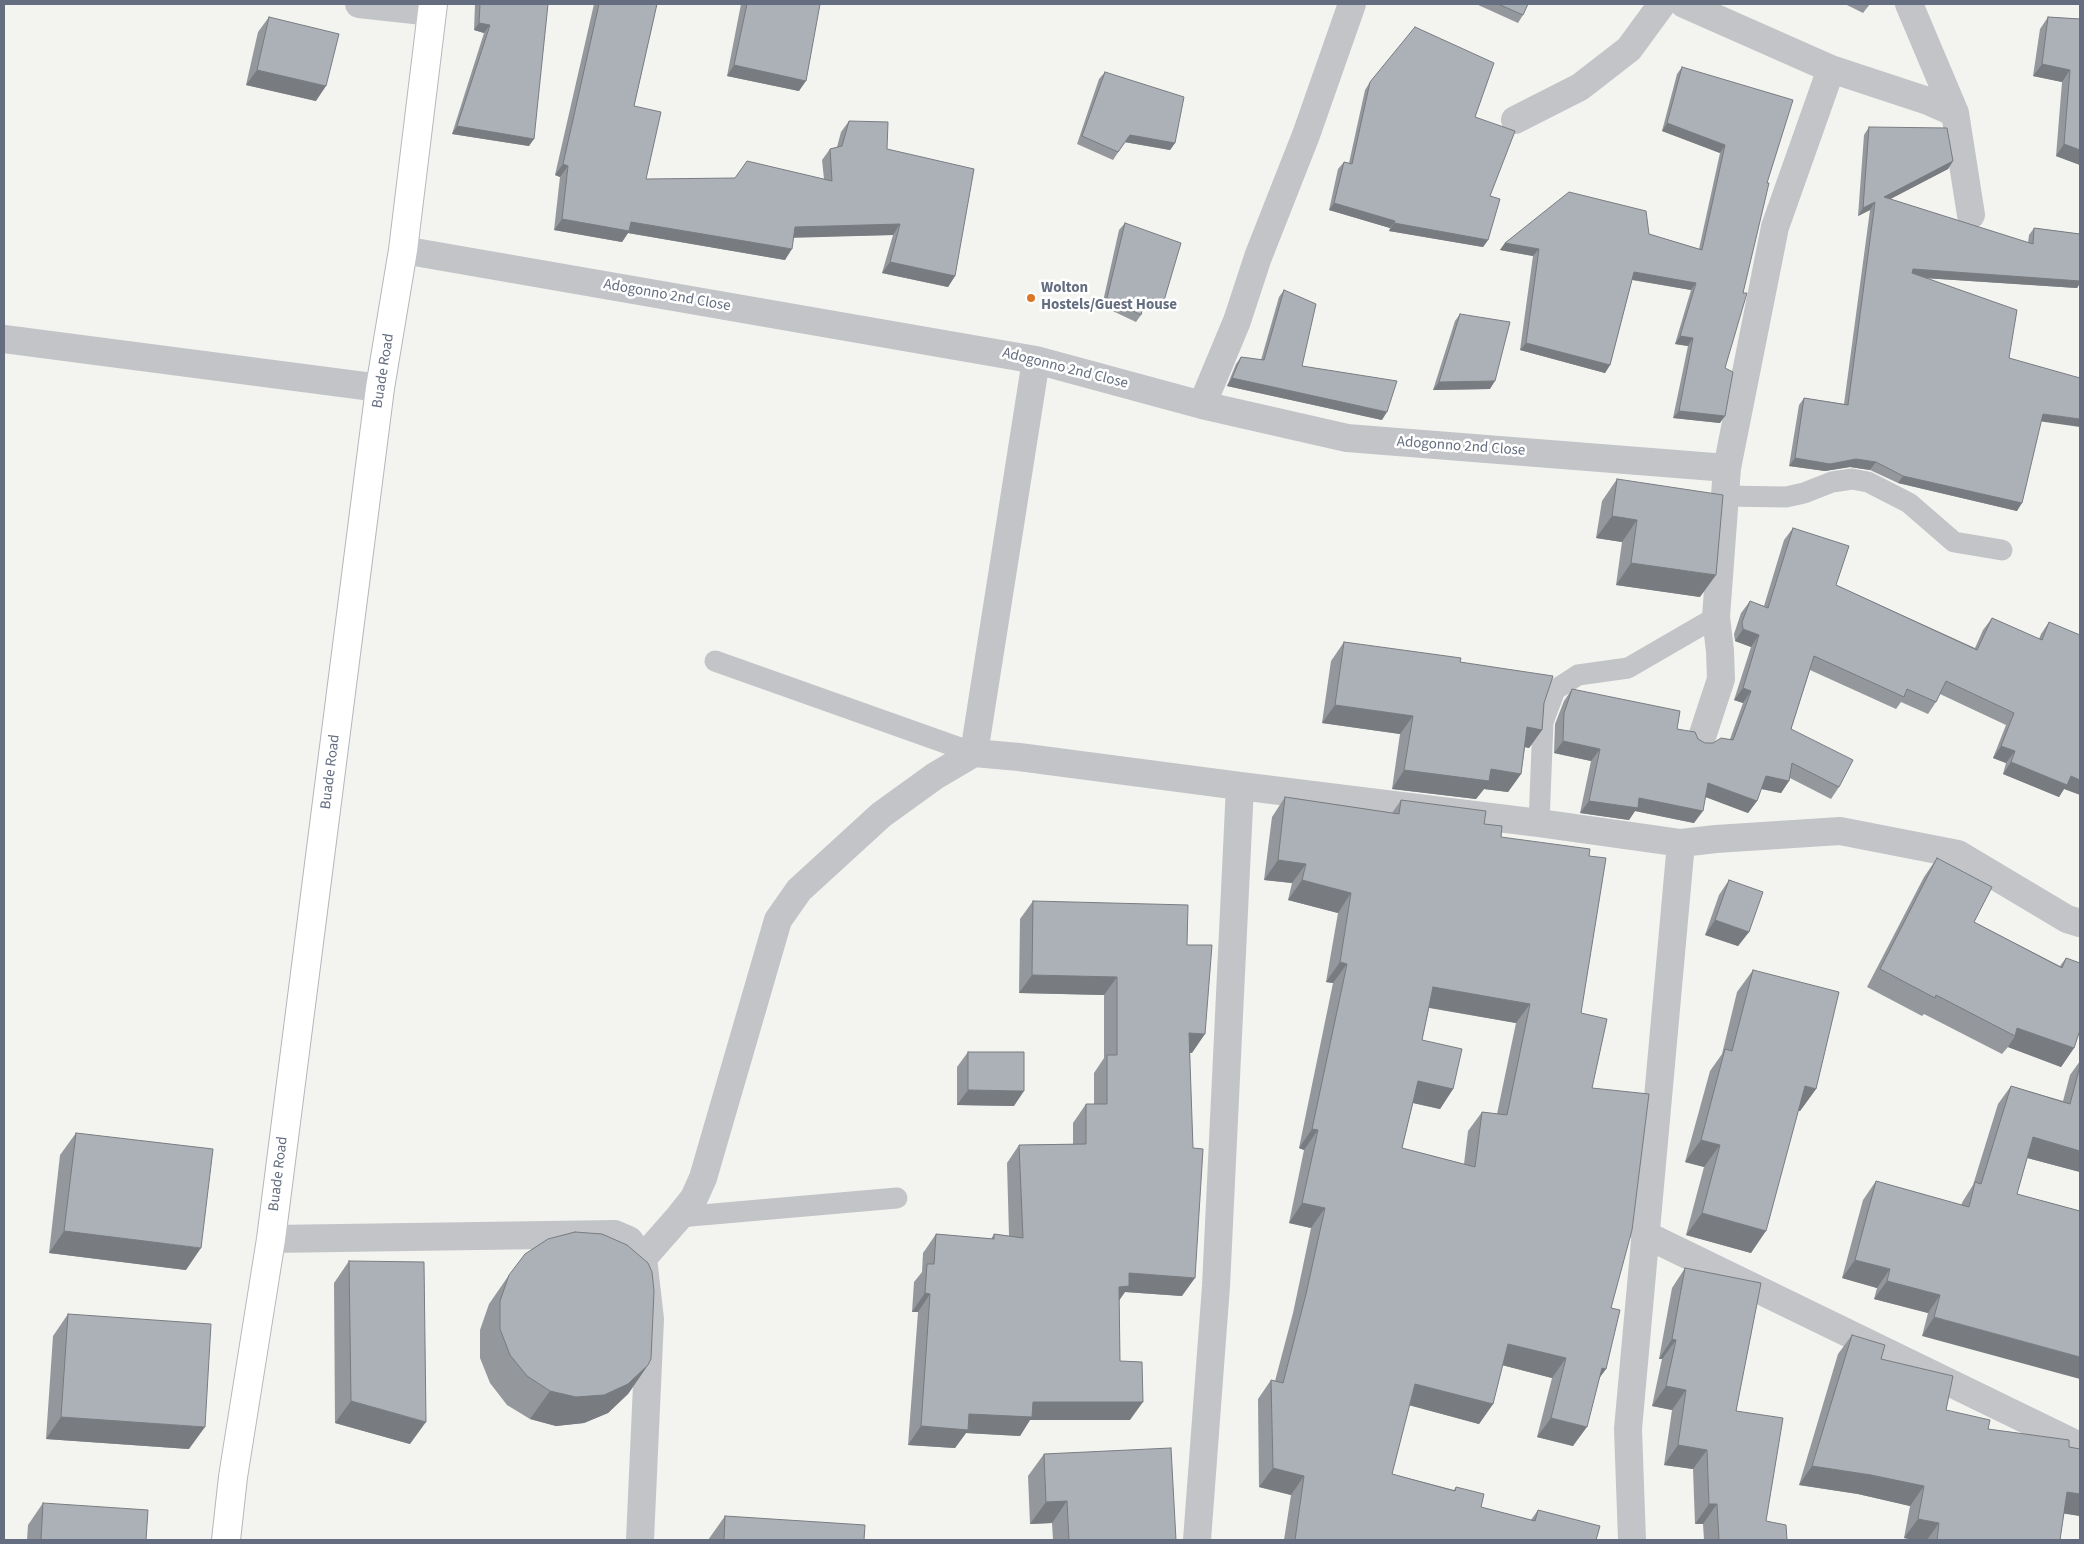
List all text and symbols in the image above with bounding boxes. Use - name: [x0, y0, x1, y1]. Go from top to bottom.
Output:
- street label: Adogonno 2nd Close: [602, 276, 732, 316]
- place label: Wolton Hostels/Guest House: [1041, 280, 1177, 315]
- marker: Wolton Hostels/Guest House: [1025, 292, 1037, 304]
- street label: Buade Road: [369, 332, 399, 410]
- street label: Adogonno 2nd Close: [1000, 345, 1130, 393]
- street label: Adogonno 2nd Close: [1396, 434, 1526, 460]
- street label: Buade Road: [317, 733, 345, 811]
- street label: Buade Road: [265, 1135, 293, 1213]

